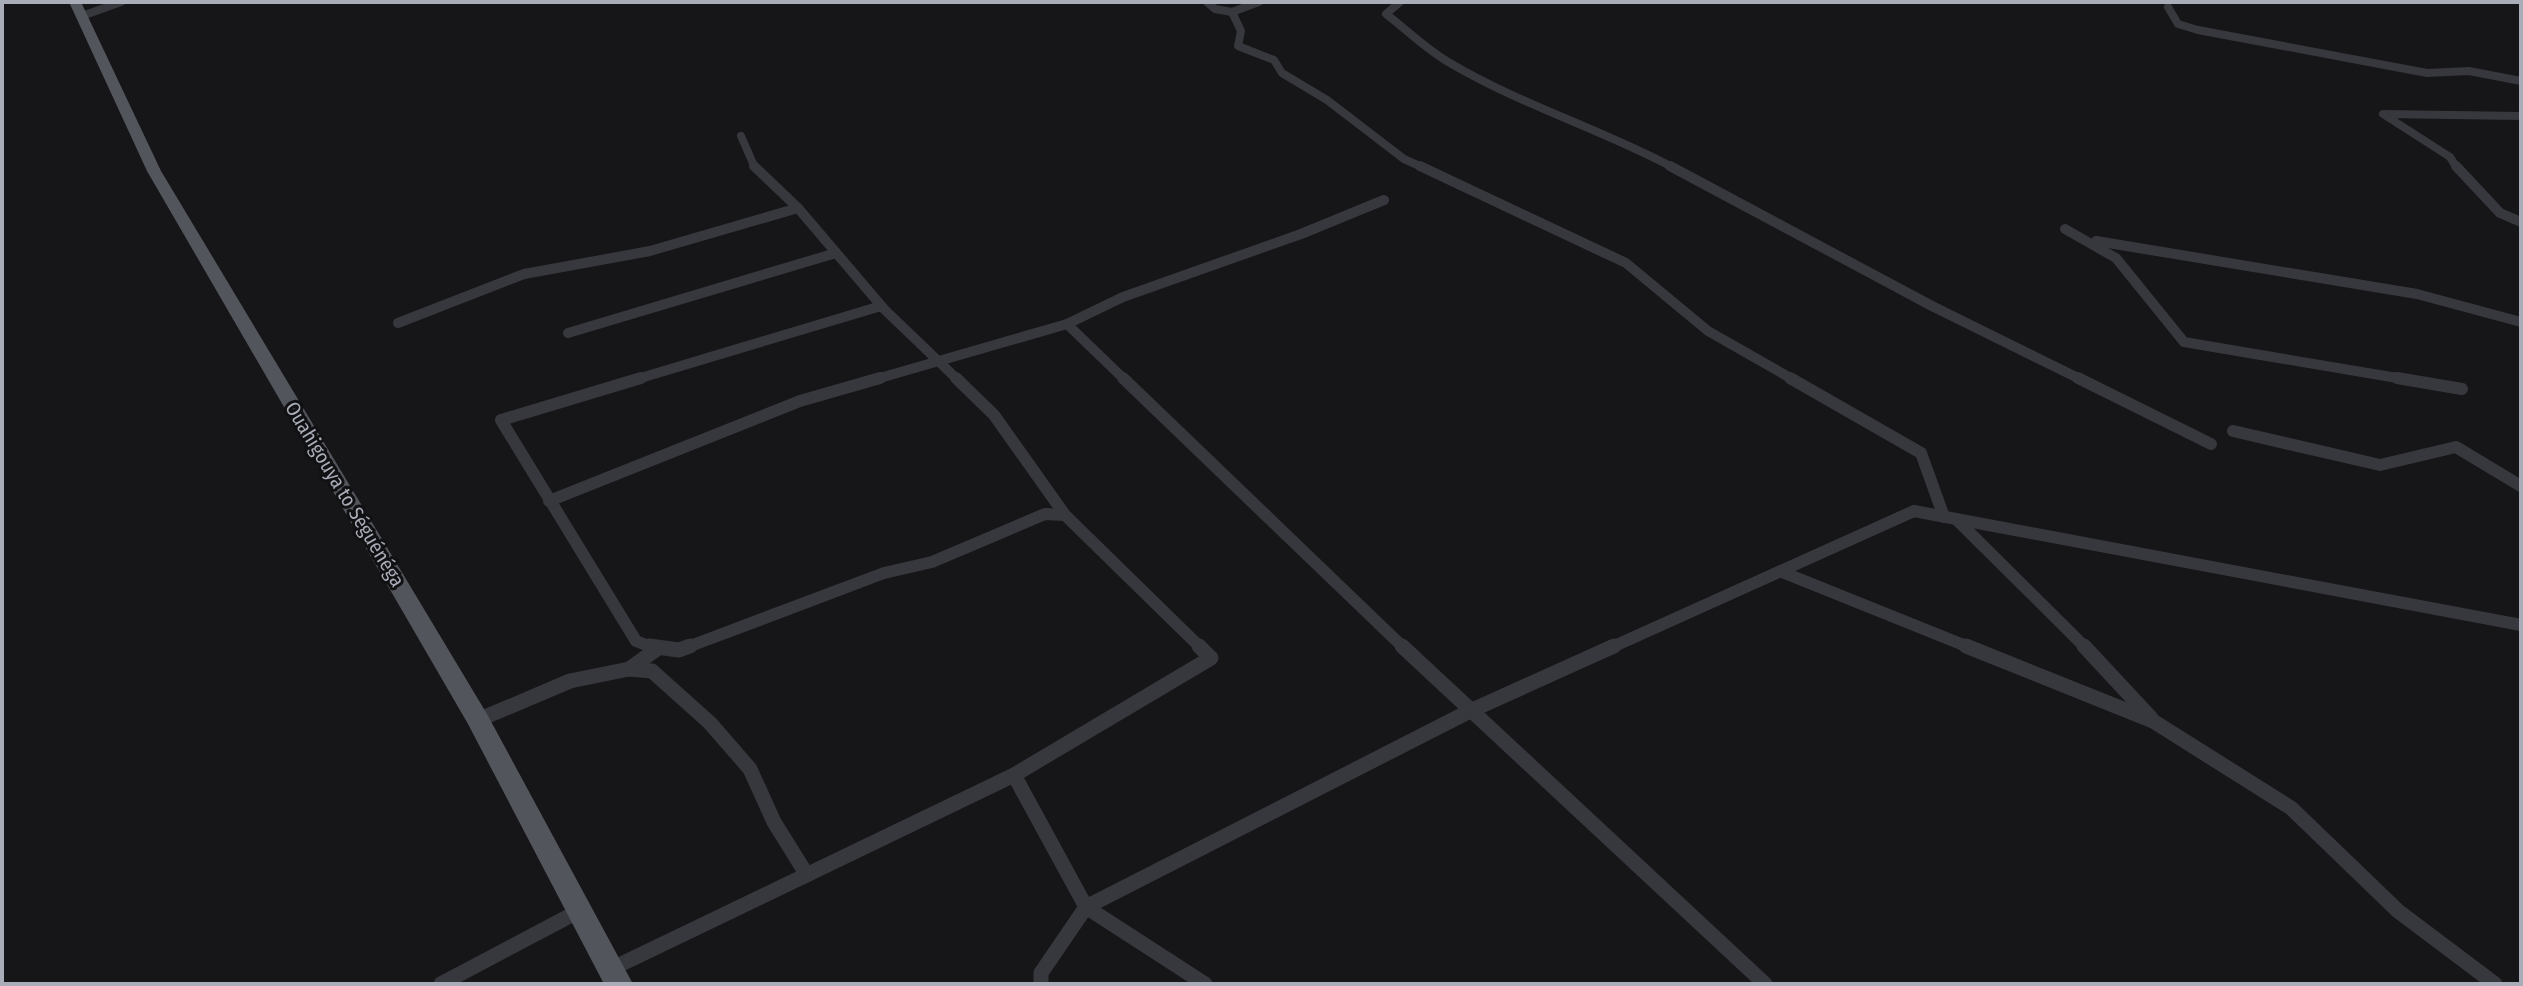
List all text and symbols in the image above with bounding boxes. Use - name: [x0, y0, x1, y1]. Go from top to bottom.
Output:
- street label: Ouahigouya to Séguénéga: [280, 397, 410, 591]

